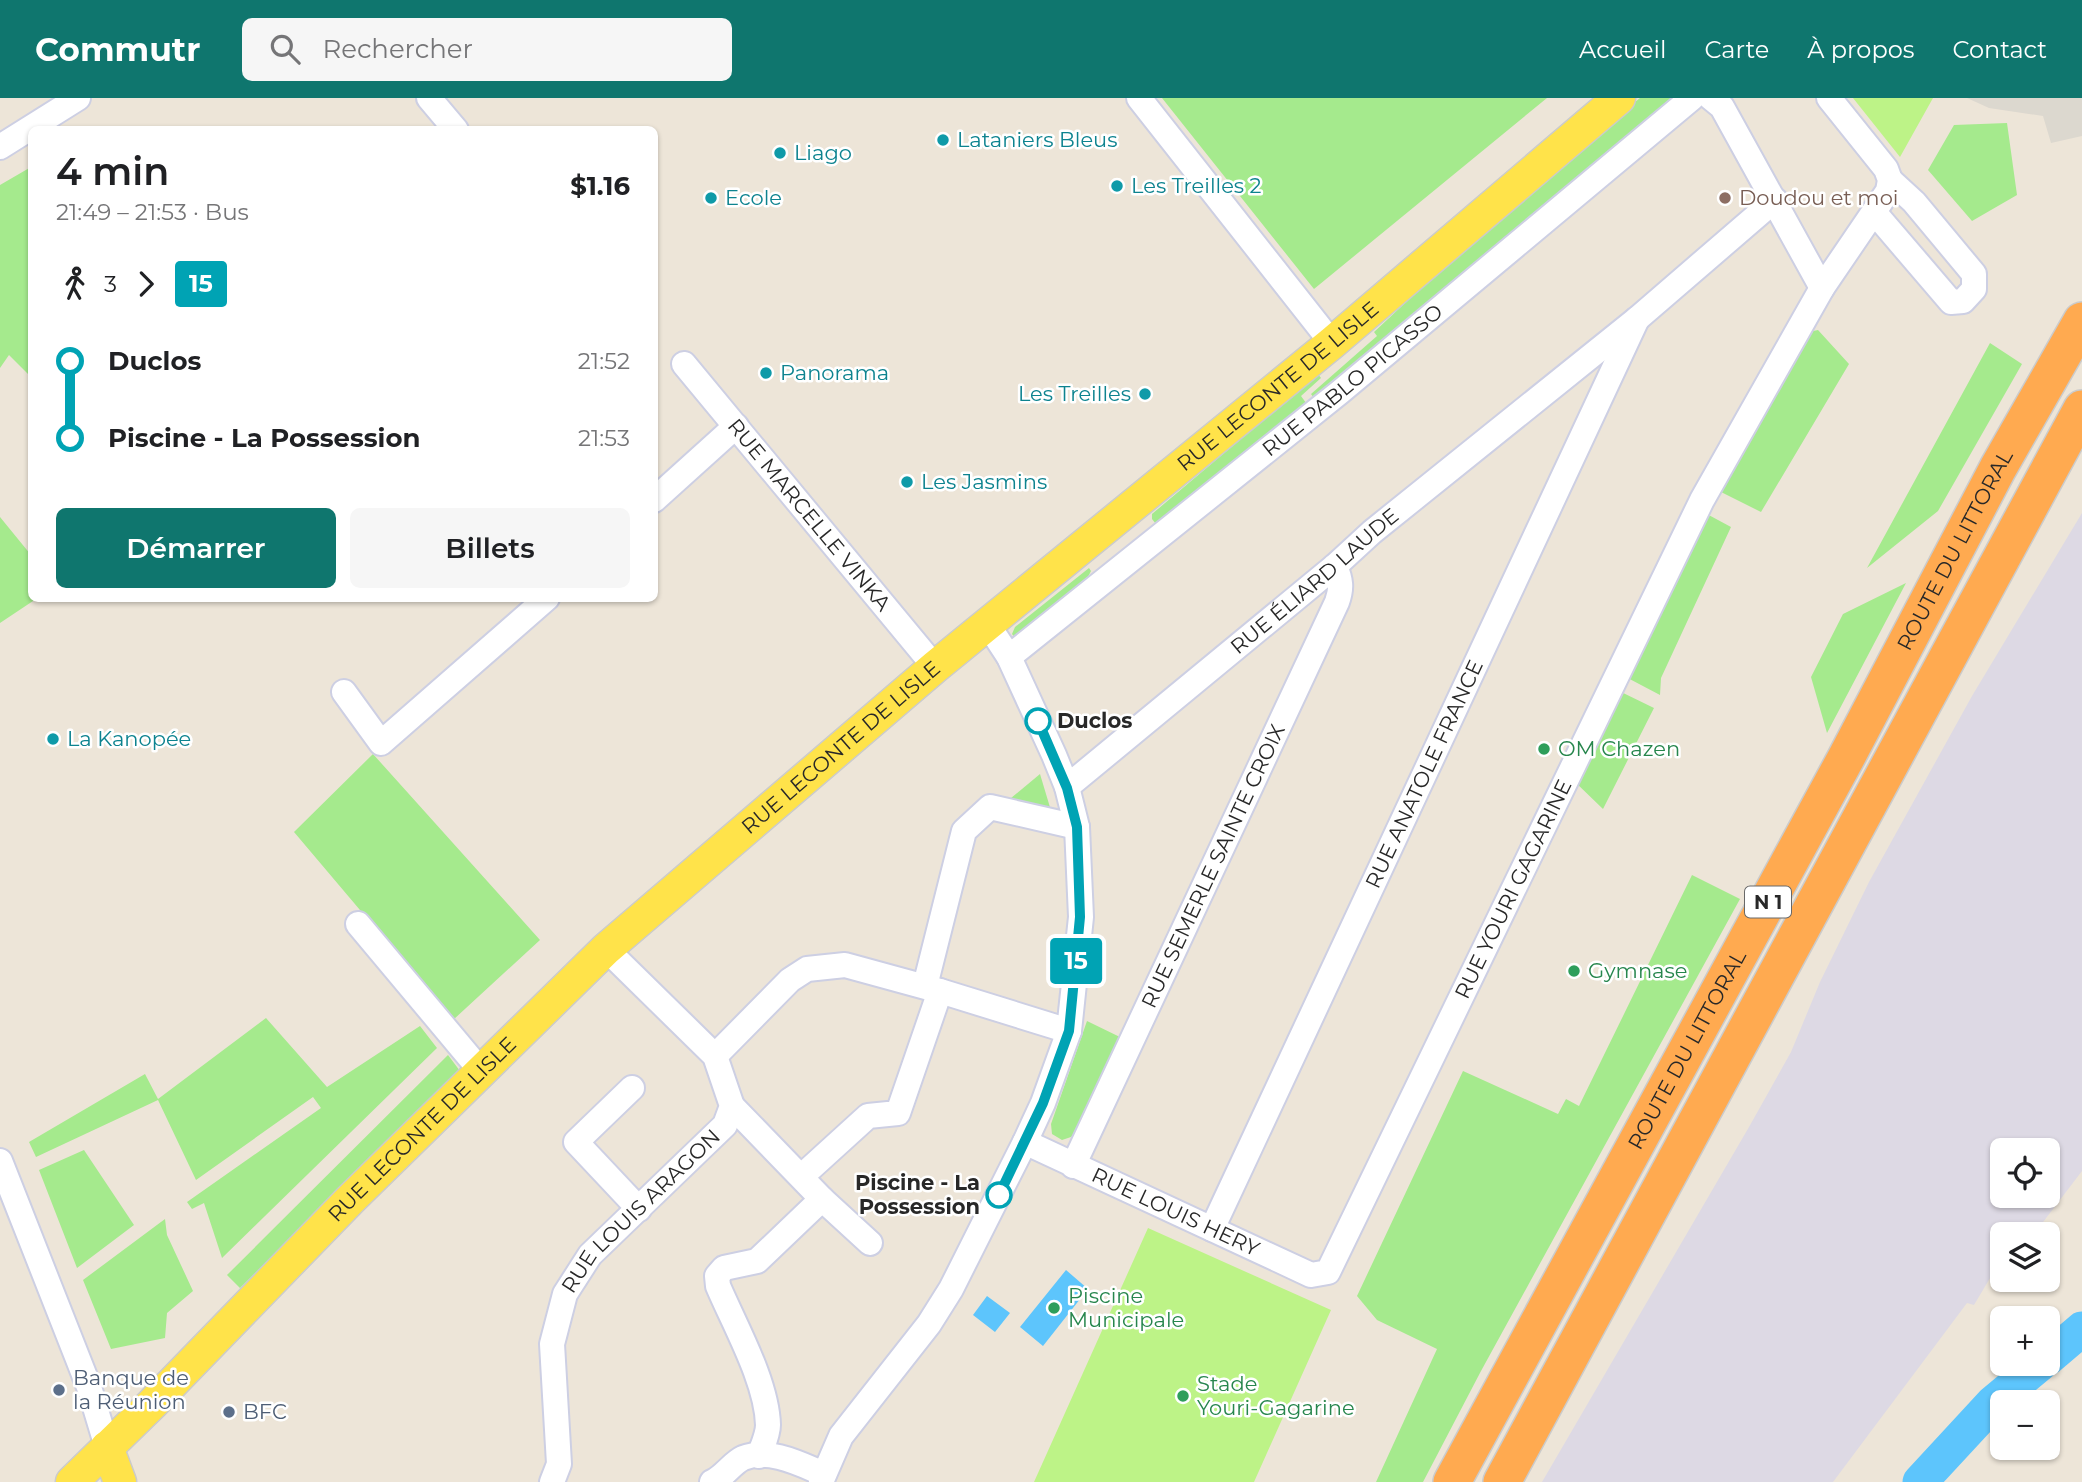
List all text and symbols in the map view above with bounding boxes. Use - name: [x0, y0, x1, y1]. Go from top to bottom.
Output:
- search box: [242, 18, 732, 81]
- text: Commutr: [35, 29, 200, 69]
- icon: search: [266, 30, 304, 68]
- text: Rechercher: [322, 33, 473, 65]
- text: Accueil: [1579, 35, 1666, 64]
- text: Carte: [1704, 35, 1769, 64]
- text: À propos: [1807, 35, 1914, 64]
- text: Contact: [1952, 35, 2047, 64]
- place label: Lataniers Bleus: [957, 127, 1117, 152]
- marker: Lataniers Bleus: [935, 132, 951, 148]
- place label: Liago: [794, 140, 852, 165]
- marker: Liago: [772, 145, 788, 161]
- text: 4 min: [56, 148, 169, 195]
- text: $1.16: [570, 170, 630, 202]
- place label: Les Treilles 2: [1131, 173, 1262, 198]
- marker: Les Treilles 2: [1109, 178, 1125, 194]
- place label: Ecole: [725, 185, 782, 210]
- place label: Doudou et moi: [1739, 185, 1898, 210]
- marker: Ecole: [703, 190, 719, 206]
- marker: Doudou et moi: [1717, 190, 1733, 206]
- text: 21:49 – 21:53 · Bus: [56, 198, 249, 226]
- icon: walk: [56, 265, 94, 303]
- icon: forward: [127, 265, 165, 303]
- text: 15: [189, 269, 213, 298]
- text: 3: [104, 270, 117, 298]
- street label: RUE LECONTE DE LISLE: [1172, 296, 1383, 476]
- street label: RUE PABLO PICASSO: [1257, 299, 1447, 461]
- text: Duclos: [108, 345, 201, 377]
- text: 21:52: [578, 347, 630, 375]
- place label: Panorama: [780, 360, 889, 385]
- marker: Panorama: [758, 365, 774, 381]
- place label: Les Treilles: [1018, 381, 1131, 406]
- marker: Les Treilles: [1137, 386, 1153, 402]
- street label: RUE MARCELLE VINKA: [723, 413, 897, 617]
- text: Piscine - La Possession: [108, 422, 420, 454]
- text: 21:53: [578, 424, 630, 452]
- street label: ROUTE DU LITTORAL: [1892, 444, 2018, 655]
- place label: Les Jasmins: [921, 469, 1047, 494]
- marker: Les Jasmins: [899, 474, 915, 490]
- street label: RUE ÉLIARD LAUDE: [1225, 503, 1403, 659]
- button: Démarrer: [56, 508, 336, 588]
- button: Billets: [350, 508, 630, 588]
- street label: RUE LECONTE DE LISLE: [736, 655, 945, 839]
- street label: RUE ANATOLE FRANCE: [1360, 656, 1488, 892]
- marker: Duclos: [1025, 708, 1051, 734]
- place label: Duclos: [1057, 708, 1132, 733]
- street label: RUE SEMERLE SAINTE CROIX: [1136, 720, 1290, 1012]
- place label: La Kanopée: [67, 726, 191, 751]
- marker: La Kanopée: [45, 731, 61, 747]
- place label: OM Chazen: [1558, 736, 1680, 761]
- marker: OM Chazen: [1536, 741, 1552, 757]
- street label: RUE YOURI GAGARINE: [1449, 775, 1577, 1003]
- road number: N 1: [1745, 887, 1791, 918]
- line badge: 15: [1044, 938, 1108, 984]
- street label: ROUTE DU LITTORAL: [1622, 945, 1751, 1154]
- text: 15: [1064, 946, 1088, 975]
- place label: Gymnase: [1588, 958, 1687, 983]
- marker: Gymnase: [1566, 963, 1582, 979]
- street label: RUE LECONTE DE LISLE: [323, 1031, 521, 1227]
- street label: RUE LOUIS ARAGON: [556, 1124, 725, 1298]
- map controls: [1990, 1138, 2060, 1460]
- button: locate: [1990, 1138, 2060, 1208]
- street label: RUE LOUIS HERY: [1088, 1162, 1264, 1262]
- place label: Piscine - La Possession: [855, 1170, 980, 1219]
- marker: Piscine - La Possession: [986, 1182, 1012, 1208]
- button: layers: [1990, 1222, 2060, 1292]
- place label: Piscine Municipale: [1068, 1283, 1184, 1332]
- marker: Piscine Municipale: [1046, 1300, 1062, 1316]
- button: +: [1990, 1306, 2060, 1376]
- place label: Banque de la Réunion: [73, 1365, 189, 1414]
- place label: Stade Youri-Gagarine: [1197, 1371, 1355, 1420]
- marker: Banque de la Réunion: [51, 1382, 67, 1398]
- marker: Stade Youri-Gagarine: [1175, 1388, 1191, 1404]
- button: −: [1990, 1390, 2060, 1460]
- place label: BFC: [243, 1399, 287, 1424]
- marker: BFC: [221, 1404, 237, 1420]

